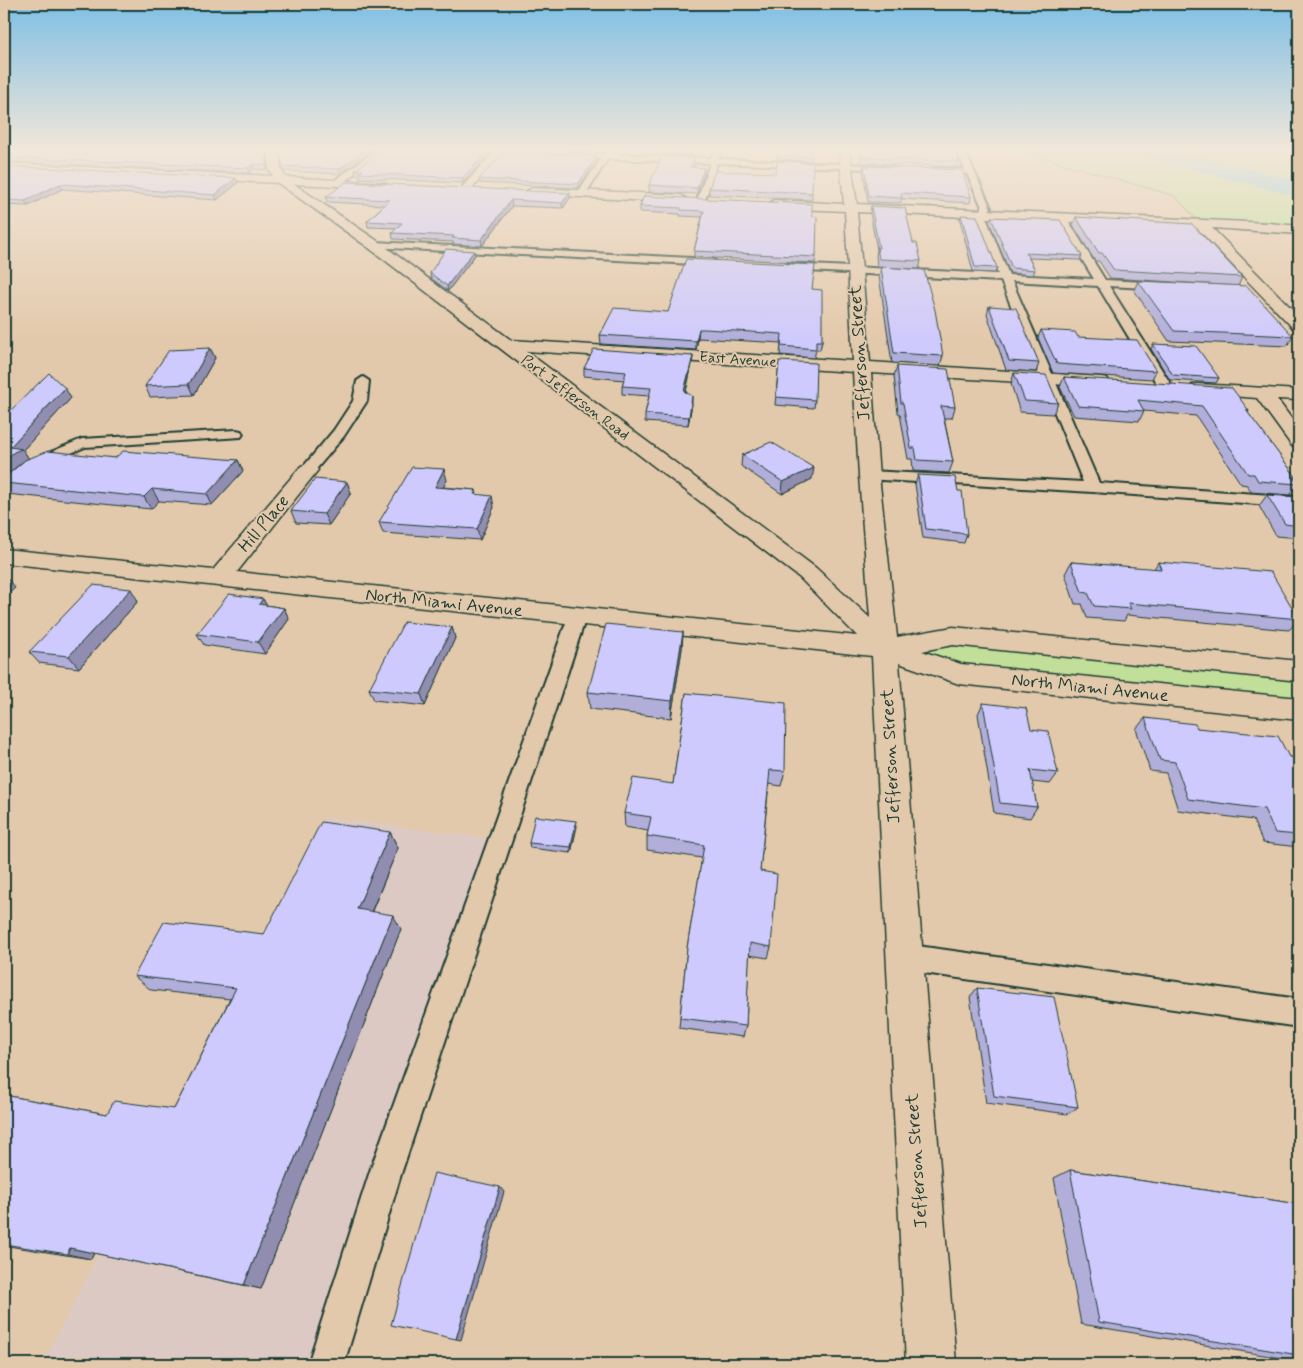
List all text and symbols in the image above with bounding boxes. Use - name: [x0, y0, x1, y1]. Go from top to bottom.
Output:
- street label: Jefferson Street: [843, 284, 877, 421]
- street label: East Avenue: [699, 347, 777, 373]
- street label: Port Jefferson Road: [517, 351, 633, 445]
- street label: Hill Place: [233, 490, 295, 558]
- street label: North Miami Avenue: [364, 583, 524, 623]
- street label: North Miami Avenue: [1010, 668, 1170, 708]
- street label: Jefferson Street: [875, 687, 907, 824]
- street label: Jefferson Street: [900, 1092, 934, 1229]

